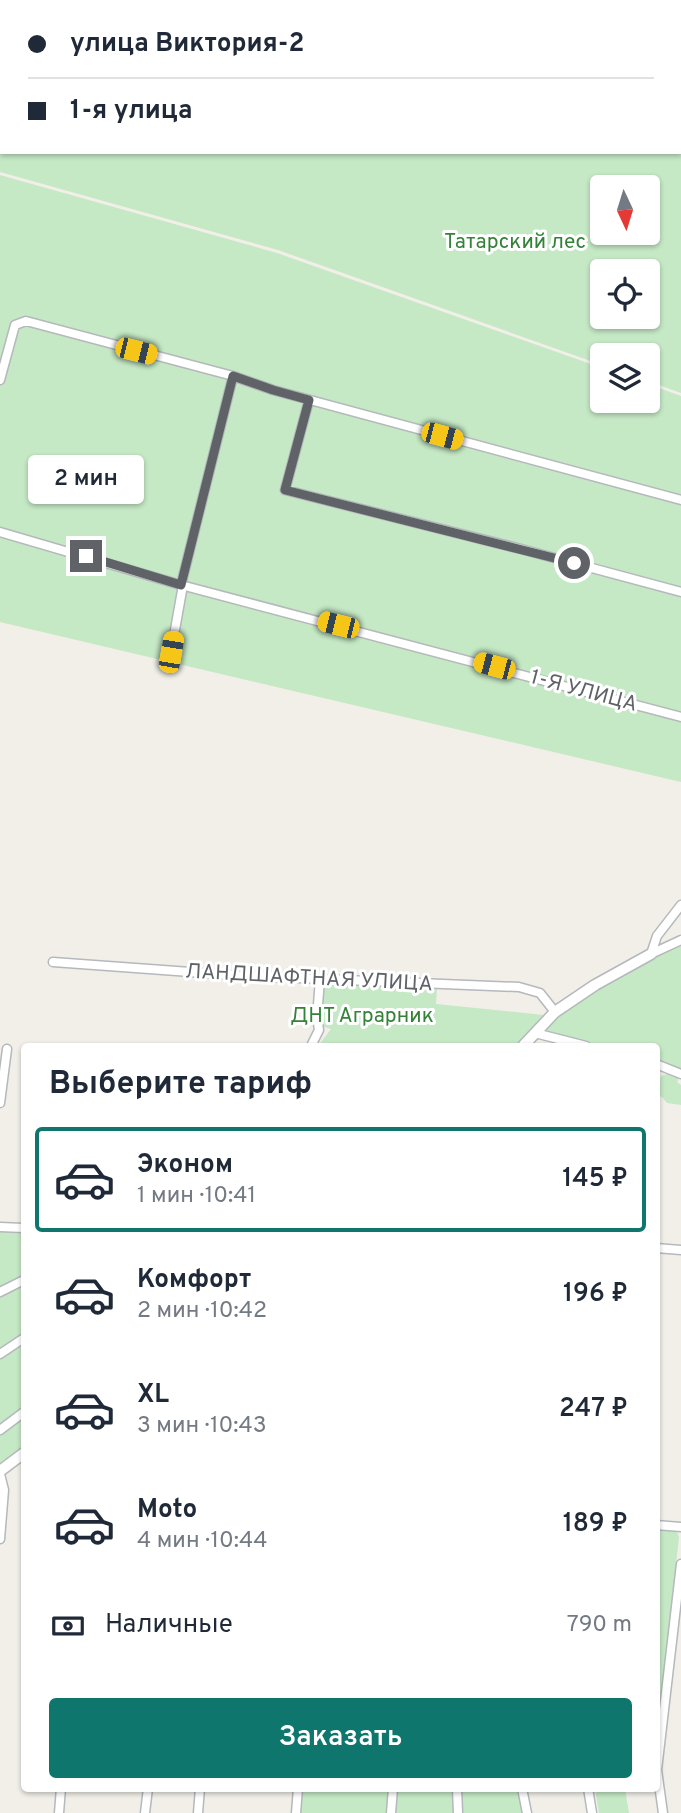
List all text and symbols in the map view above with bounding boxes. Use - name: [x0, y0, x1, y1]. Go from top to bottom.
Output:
- text: улица Виктория-2: [70, 28, 304, 61]
- text: 1-я улица: [70, 95, 193, 128]
- north arrow: [590, 175, 660, 245]
- map controls: [590, 175, 660, 413]
- park label: Татарский лес: [444, 229, 586, 256]
- button: locate: [590, 259, 660, 329]
- car: [114, 336, 159, 366]
- button: layers: [590, 343, 660, 413]
- car: [419, 420, 466, 452]
- callout: 2 мин: [28, 454, 144, 504]
- text: 2 мин: [54, 465, 118, 494]
- route end: [70, 540, 102, 572]
- route start: [558, 547, 590, 579]
- car: [316, 610, 361, 640]
- car: [158, 629, 185, 675]
- car: [471, 650, 518, 682]
- street label: 1-Я УЛИЦА: [527, 664, 640, 719]
- street label: ЛАНДШАФТНАЯ УЛИЦА: [184, 959, 433, 998]
- park label: ДНТ Аграрник: [290, 1003, 434, 1030]
- text: Выберите тариф: [49, 1065, 312, 1105]
- icon: car: [53, 1148, 116, 1211]
- text: Эконом: [137, 1149, 233, 1182]
- text: 145 ₽: [562, 1163, 628, 1196]
- text: 1 мин · 10:41: [137, 1182, 256, 1211]
- icon: car: [53, 1263, 116, 1326]
- text: Комфорт: [137, 1264, 251, 1297]
- text: 196 ₽: [563, 1278, 628, 1311]
- text: 2 мин · 10:42: [137, 1297, 267, 1326]
- icon: car: [53, 1378, 116, 1441]
- text: XL: [137, 1379, 169, 1412]
- text: 247 ₽: [559, 1393, 628, 1426]
- text: 3 мин · 10:43: [137, 1412, 267, 1441]
- icon: car: [53, 1493, 116, 1556]
- text: Moto: [137, 1494, 197, 1527]
- text: 189 ₽: [563, 1508, 628, 1541]
- text: 4 мин · 10:44: [137, 1527, 268, 1556]
- icon: cash: [49, 1607, 87, 1645]
- text: Наличные: [105, 1609, 233, 1642]
- text: 790 m: [567, 1611, 632, 1640]
- button: Заказать: [49, 1698, 632, 1778]

